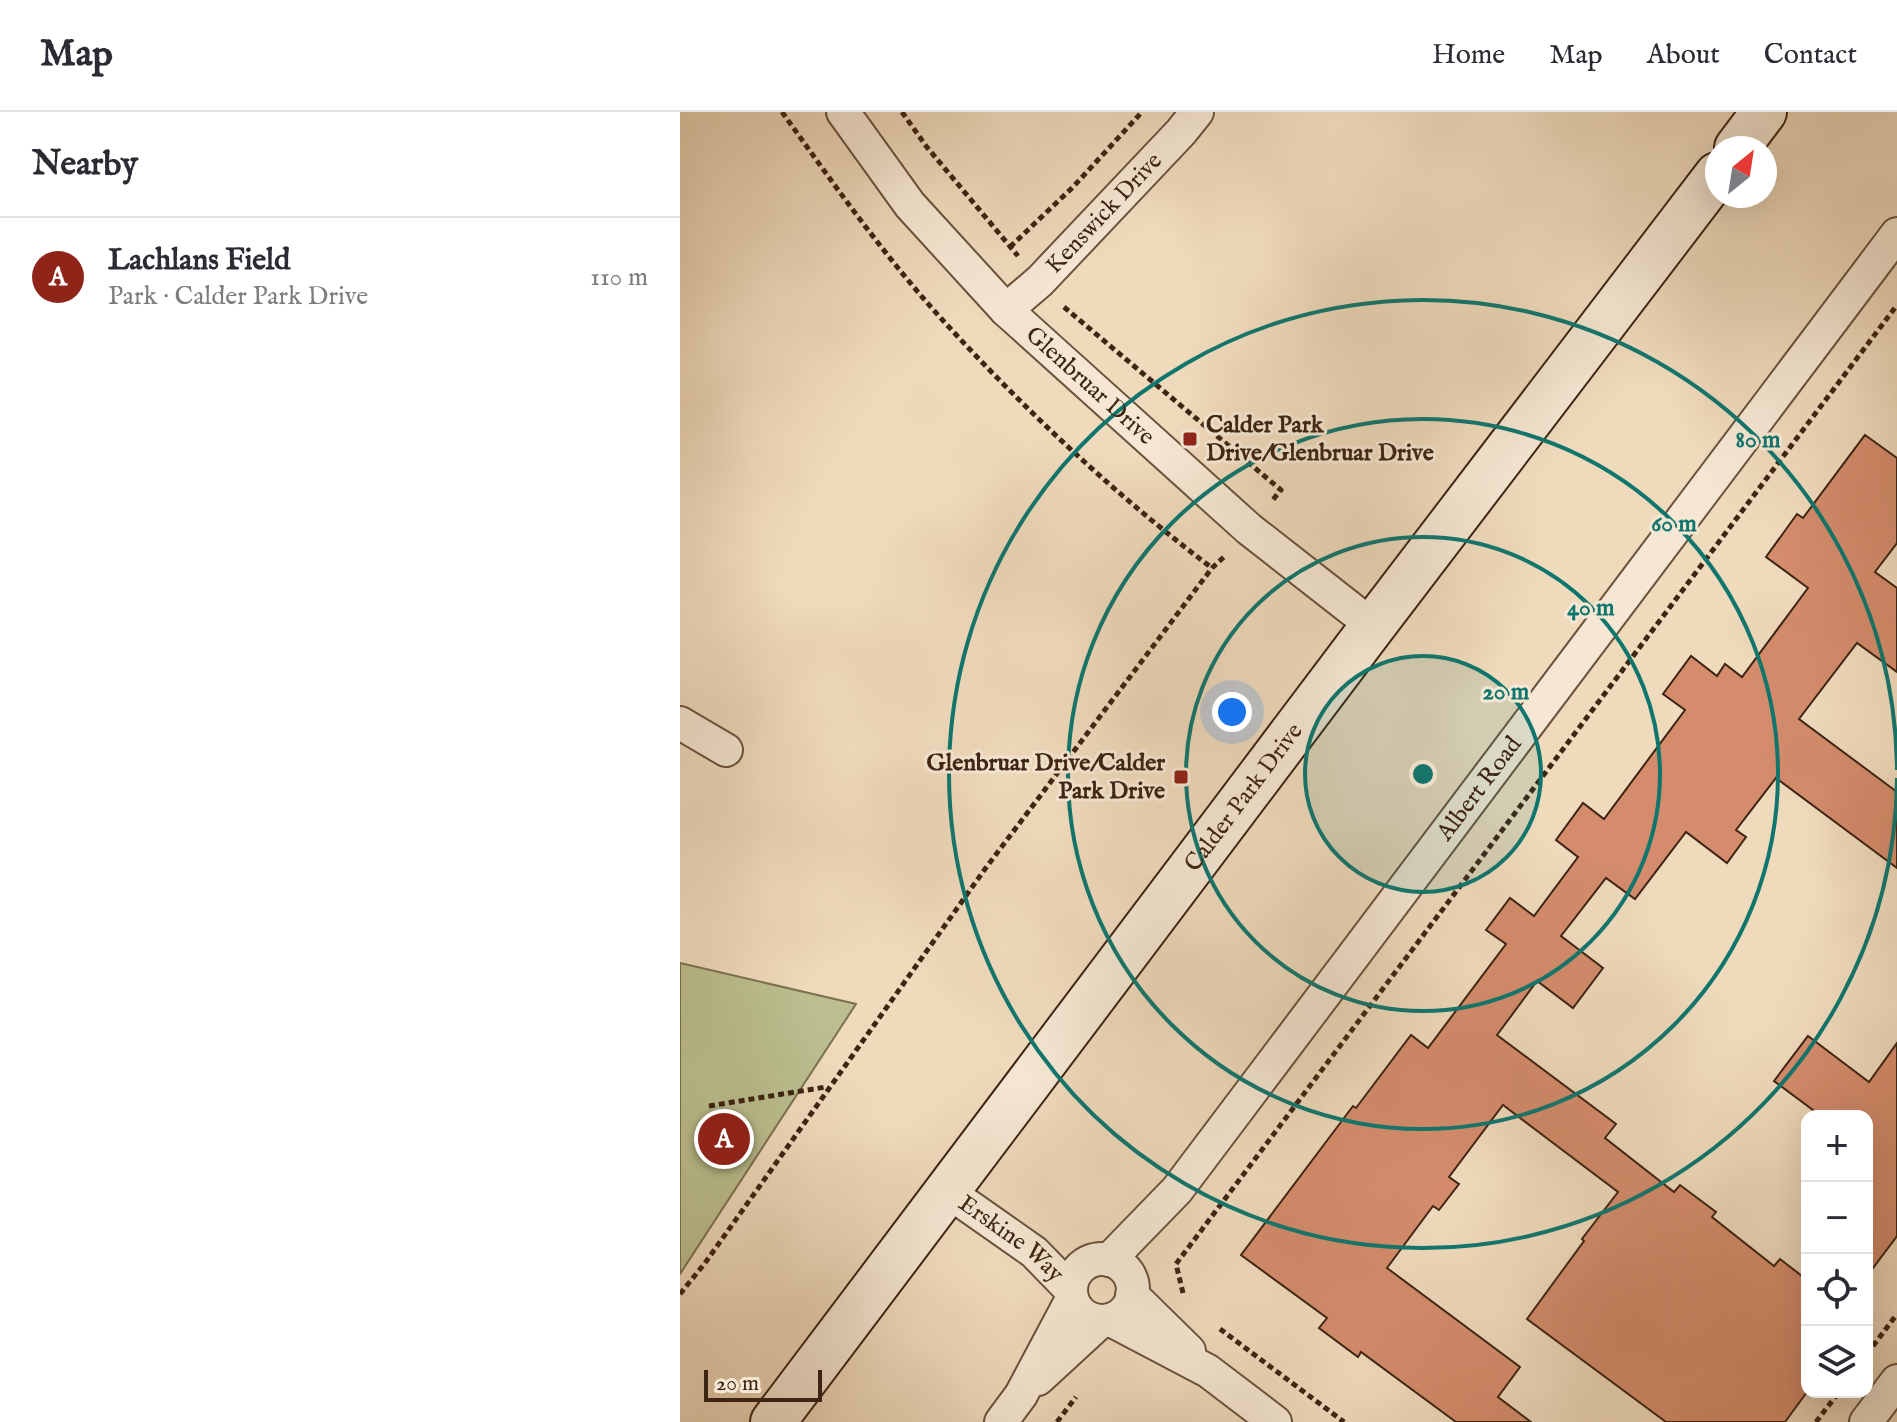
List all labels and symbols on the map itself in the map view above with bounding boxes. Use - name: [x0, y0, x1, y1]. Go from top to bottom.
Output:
- north arrow: [1705, 136, 1777, 208]
- street label: Kenswick Drive: [1039, 146, 1169, 281]
- street label: Glenbruar Drive: [1019, 319, 1161, 452]
- place label: Calder Park Drive/Glenbruar Drive: [1206, 410, 1434, 469]
- text: 80 m: [1736, 425, 1781, 456]
- marker: Calder Park Drive/Glenbruar Drive: [1181, 430, 1199, 448]
- text: 60 m: [1651, 509, 1697, 540]
- text: 40 m: [1567, 593, 1615, 624]
- text: 20 m: [1483, 677, 1530, 708]
- your location: [1212, 692, 1252, 732]
- street label: Calder Park Drive: [1178, 717, 1310, 878]
- street label: Albert Road: [1429, 730, 1529, 848]
- place label: Glenbruar Drive/Calder Park Drive: [927, 748, 1165, 807]
- centre of rings: [1409, 760, 1437, 788]
- marker: Glenbruar Drive/Calder Park Drive: [1172, 768, 1190, 786]
- pin: A: [698, 1109, 750, 1169]
- street label: Erskine Way: [952, 1188, 1071, 1289]
- scale bar: [704, 1366, 822, 1402]

